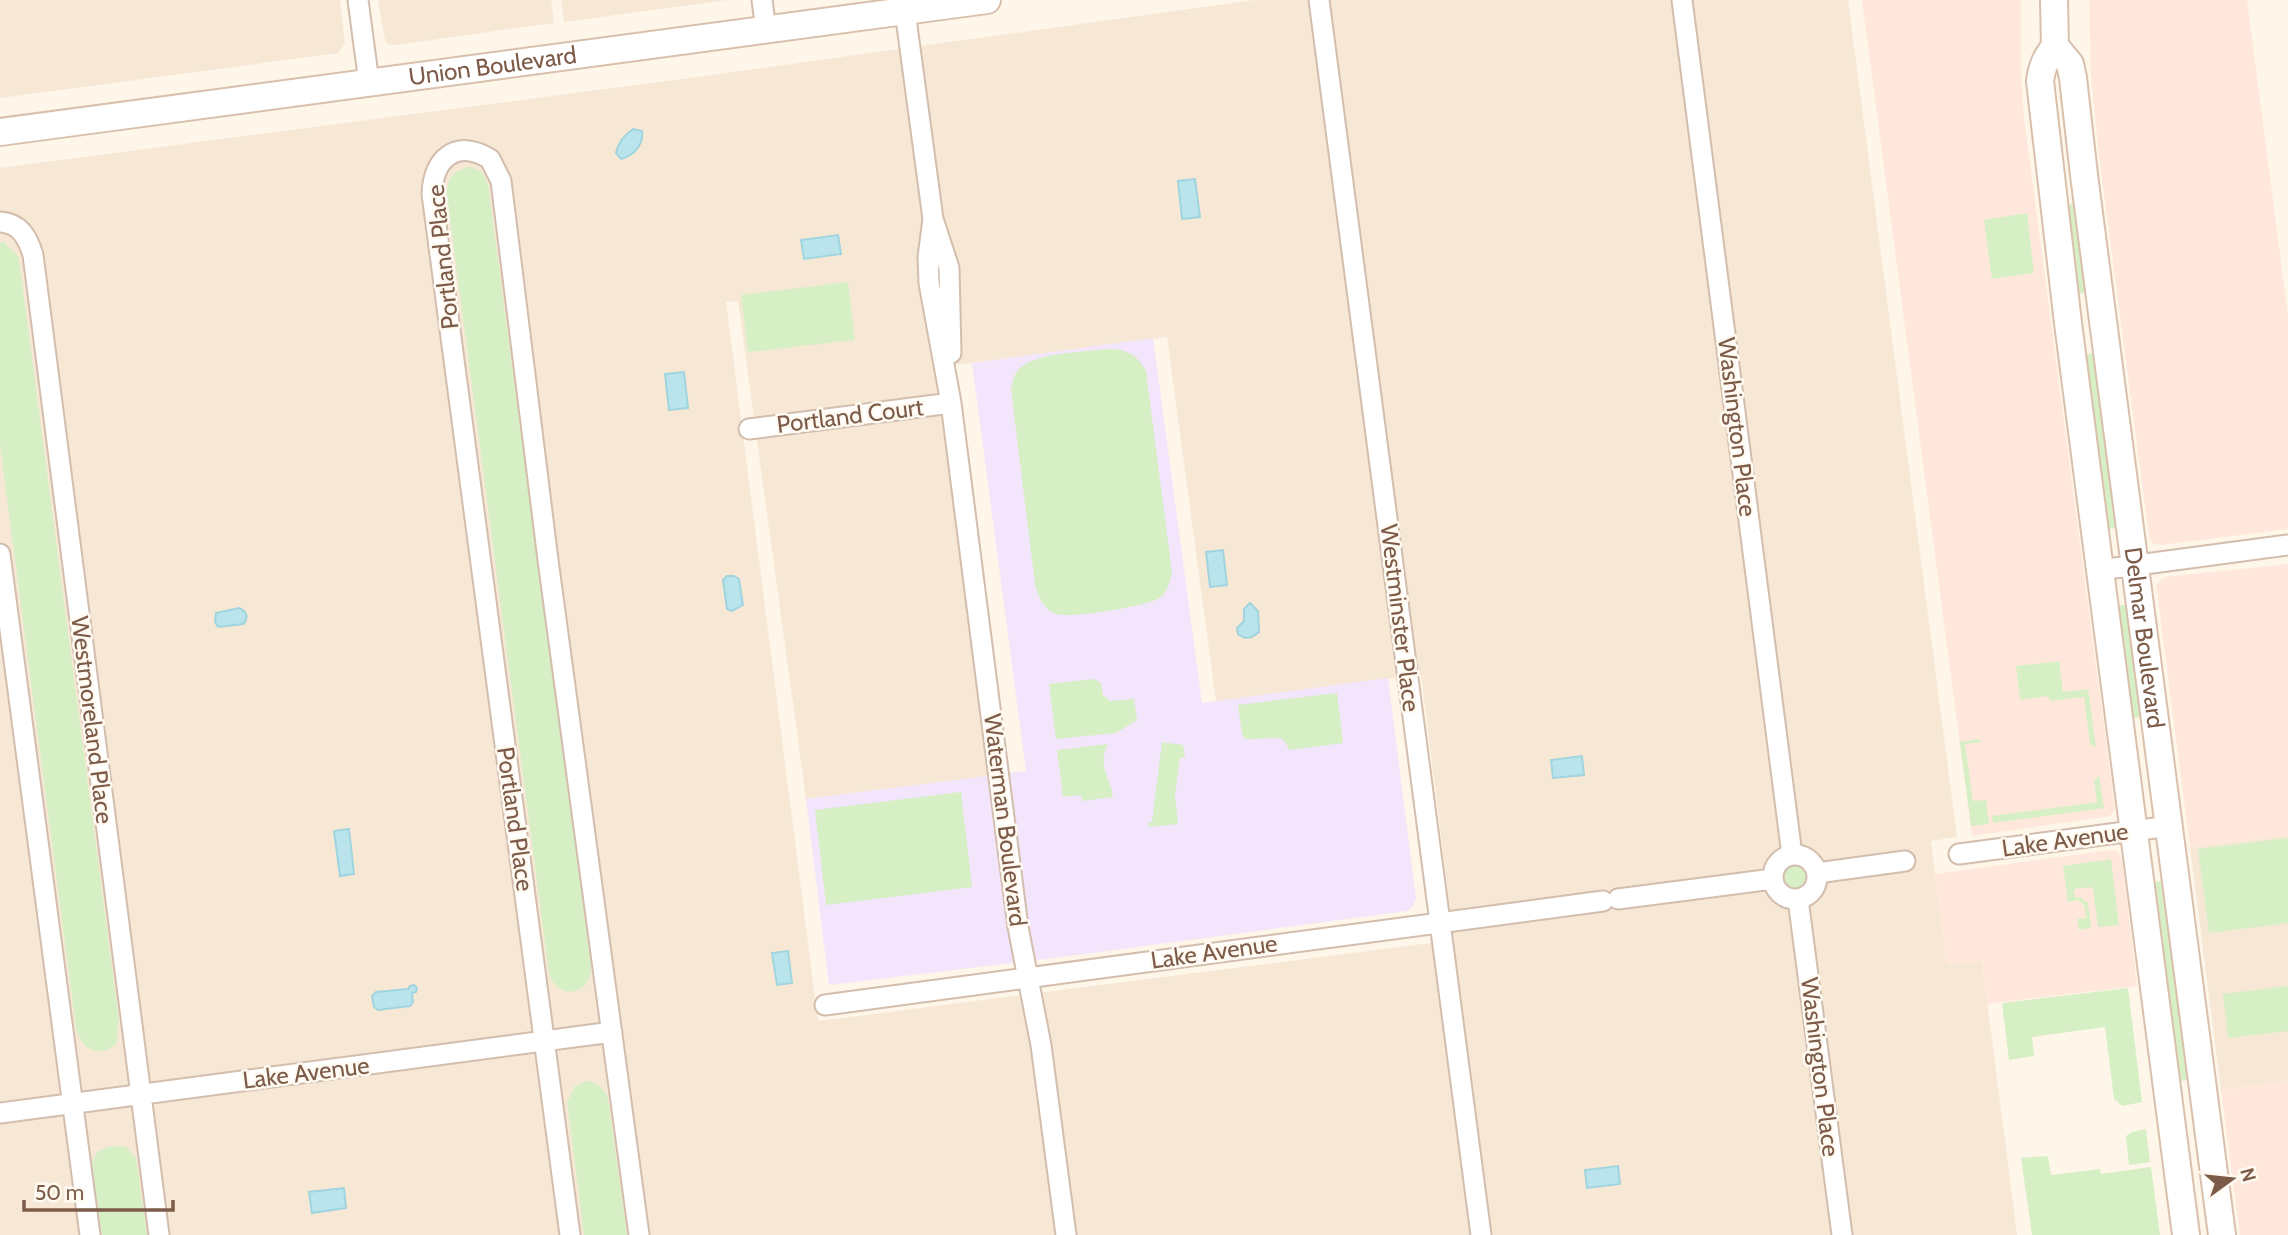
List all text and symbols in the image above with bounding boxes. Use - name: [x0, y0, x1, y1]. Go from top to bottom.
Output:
- street label: Union Boulevard: [407, 40, 578, 91]
- street label: Portland Place: [420, 183, 465, 331]
- street label: Washington Place: [1712, 336, 1763, 518]
- street label: Portland Court: [775, 392, 925, 439]
- street label: Westminster Place: [1375, 523, 1426, 713]
- street label: Delmar Boulevard: [2119, 545, 2171, 730]
- street label: Westmoreland Place: [65, 614, 120, 825]
- street label: Waterman Boulevard: [978, 712, 1033, 928]
- street label: Portland Place: [491, 745, 540, 893]
- street label: Lake Avenue: [2000, 816, 2130, 863]
- street label: Lake Avenue: [1149, 928, 1279, 975]
- street label: Washington Place: [1795, 976, 1846, 1158]
- street label: Lake Avenue: [241, 1050, 371, 1095]
- north arrow: [2197, 1144, 2267, 1214]
- text: N: [2235, 1165, 2261, 1184]
- scale bar: [24, 1168, 173, 1212]
- text: 50 m: [35, 1180, 84, 1205]

